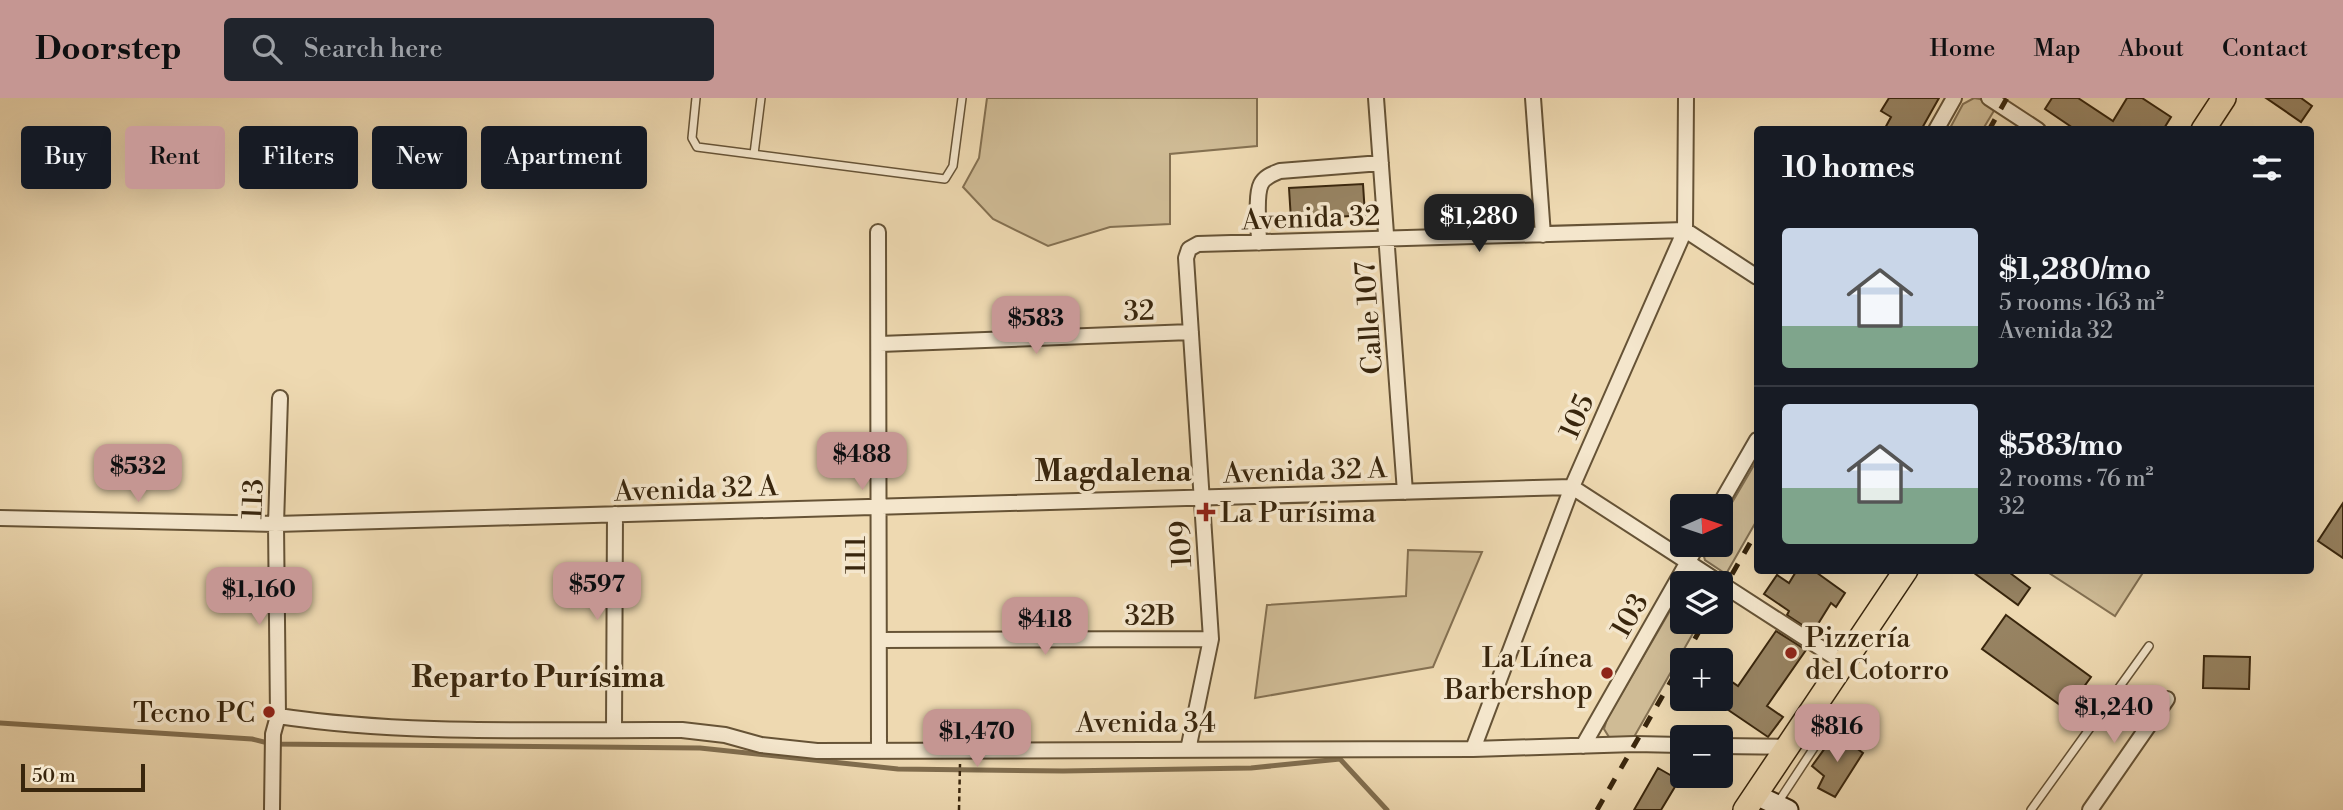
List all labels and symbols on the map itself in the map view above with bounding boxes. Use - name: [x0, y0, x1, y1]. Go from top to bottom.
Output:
- pin: $1,280: [1422, 194, 1536, 254]
- street label: Avenida 32: [1240, 199, 1381, 238]
- street label: Calle 107: [1348, 260, 1391, 376]
- street label: 32: [1123, 293, 1155, 330]
- pin: $583: [995, 296, 1077, 356]
- street label: 105: [1552, 389, 1603, 444]
- pin: $488: [821, 432, 903, 492]
- pin: $532: [97, 444, 179, 504]
- street label: Avenida 32 A: [1222, 451, 1388, 492]
- district label: Magdalena: [1035, 453, 1192, 491]
- street label: Avenida 32 A: [613, 469, 779, 510]
- street label: 113: [235, 478, 272, 520]
- north arrow: [1670, 494, 1732, 556]
- place label: La Purísima: [1220, 496, 1377, 531]
- marker: La Purísima: [1198, 504, 1214, 520]
- street label: 109: [1163, 520, 1200, 568]
- street label: 111: [839, 536, 874, 574]
- pin: $597: [556, 562, 638, 622]
- pin: $1,160: [202, 568, 316, 627]
- street label: 103: [1604, 587, 1657, 644]
- pin: $418: [1004, 598, 1086, 657]
- street label: 32B: [1124, 599, 1176, 634]
- place label: Pizzería del Cotorro: [1805, 621, 1949, 688]
- place label: La Línea Barbershop: [1443, 641, 1594, 708]
- marker: Pizzería del Cotorro: [1783, 645, 1799, 661]
- district label: Reparto Purísima: [411, 659, 665, 697]
- marker: La Línea Barbershop: [1599, 665, 1615, 681]
- pin: $1,240: [2057, 686, 2171, 745]
- place label: Tecno PC: [133, 696, 255, 731]
- marker: Tecno PC: [261, 704, 277, 720]
- pin: $816: [1796, 704, 1878, 764]
- street label: Avenida 34: [1075, 706, 1216, 741]
- pin: $1,470: [920, 710, 1034, 769]
- scale bar: [21, 761, 145, 793]

